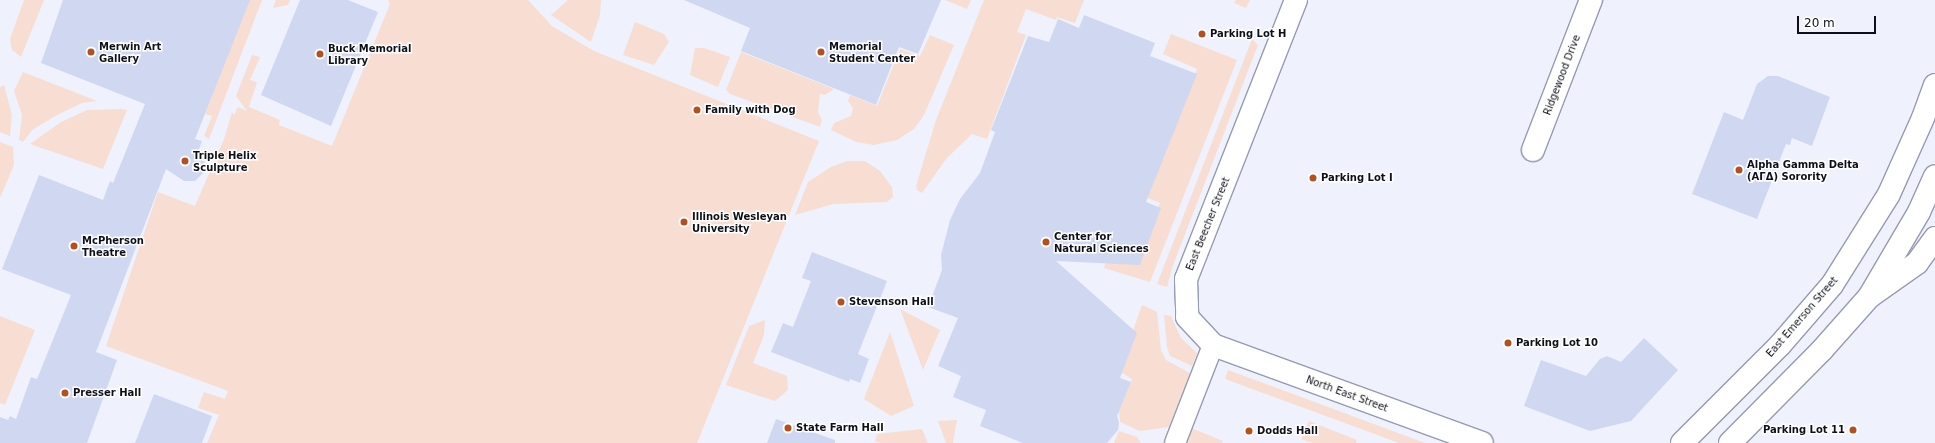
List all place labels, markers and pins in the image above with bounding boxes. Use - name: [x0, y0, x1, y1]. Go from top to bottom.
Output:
- place label: Parking Lot H: [1210, 28, 1286, 40]
- marker: Parking Lot H: [1197, 29, 1207, 39]
- place label: Merwin Art Gallery: [99, 40, 161, 64]
- place label: Memorial Student Center: [829, 40, 915, 64]
- place label: Buck Memorial Library: [328, 42, 411, 66]
- marker: Merwin Art Gallery: [86, 47, 96, 57]
- marker: Memorial Student Center: [816, 47, 826, 57]
- marker: Buck Memorial Library: [315, 49, 325, 59]
- place label: Family with Dog: [705, 104, 796, 116]
- marker: Family with Dog: [692, 105, 702, 115]
- place label: Triple Helix Sculpture: [193, 149, 256, 172]
- marker: Triple Helix Sculpture: [180, 156, 190, 166]
- place label: Alpha Gamma Delta (ΑΓΔ) Sorority: [1747, 158, 1859, 182]
- marker: Alpha Gamma Delta (ΑΓΔ) Sorority: [1734, 165, 1744, 175]
- place label: Parking Lot I: [1321, 172, 1393, 184]
- marker: Parking Lot I: [1308, 173, 1318, 183]
- place label: Illinois Wesleyan University: [692, 210, 787, 234]
- marker: Illinois Wesleyan University: [679, 217, 689, 227]
- place label: Center for Natural Sciences: [1054, 230, 1149, 254]
- place label: McPherson Theatre: [82, 234, 144, 258]
- marker: Center for Natural Sciences: [1041, 237, 1051, 247]
- marker: McPherson Theatre: [69, 241, 79, 251]
- place label: Stevenson Hall: [849, 296, 934, 308]
- marker: Stevenson Hall: [836, 297, 846, 307]
- place label: Parking Lot 10: [1516, 337, 1598, 349]
- marker: Parking Lot 10: [1503, 338, 1513, 348]
- place label: Presser Hall: [73, 387, 141, 399]
- marker: Presser Hall: [60, 388, 70, 398]
- place label: State Farm Hall: [796, 422, 884, 434]
- marker: State Farm Hall: [783, 423, 793, 433]
- place label: Parking Lot 11: [1763, 424, 1845, 436]
- place label: Dodds Hall: [1257, 425, 1318, 437]
- marker: Parking Lot 11: [1848, 425, 1858, 435]
- marker: Dodds Hall: [1244, 426, 1254, 436]

